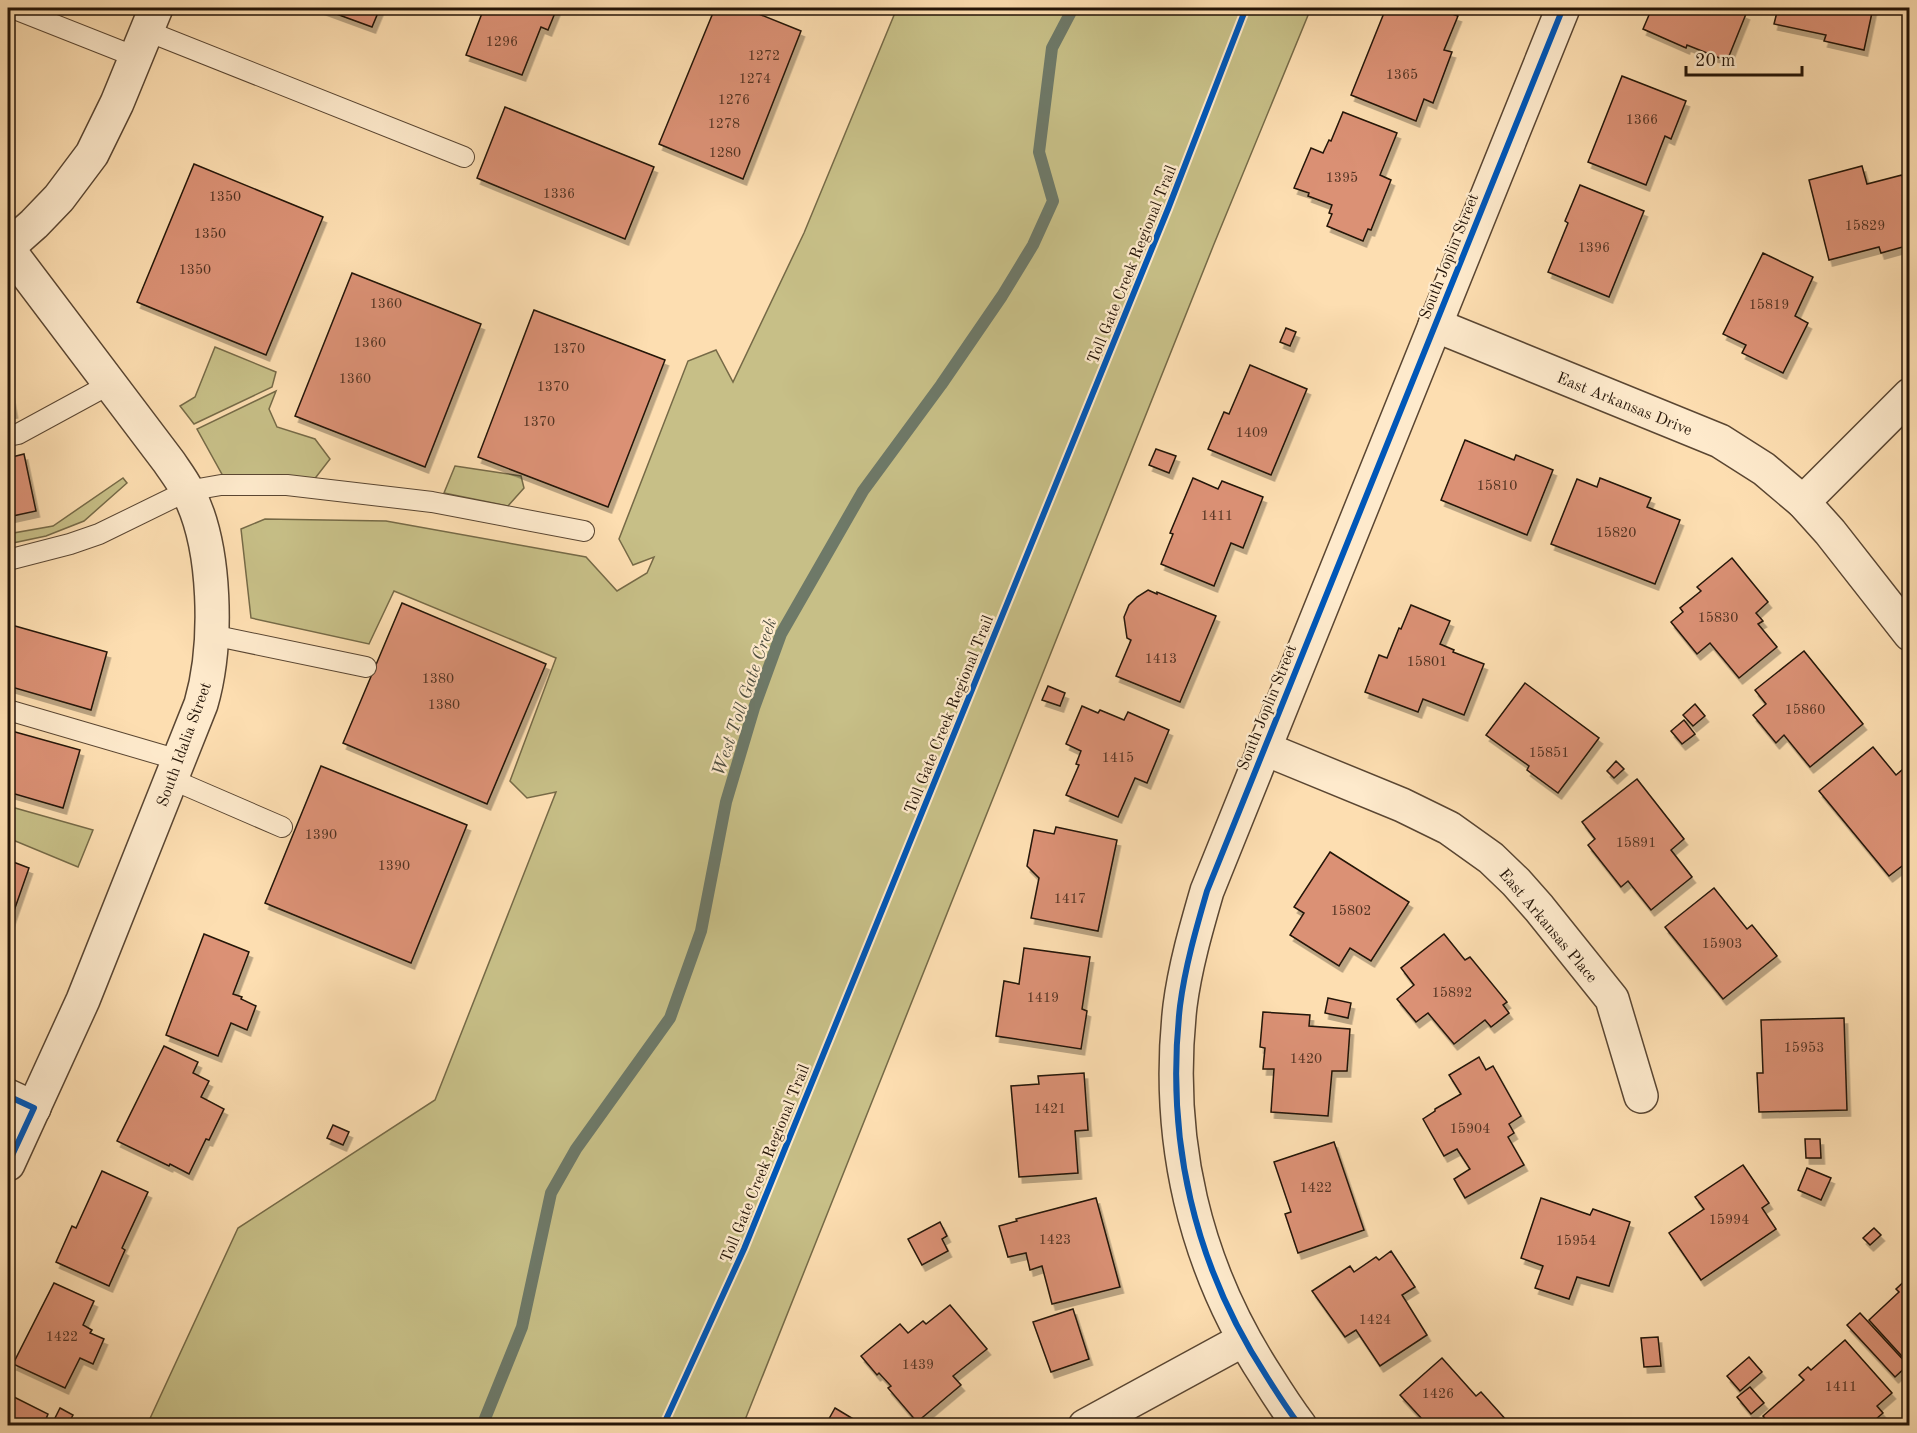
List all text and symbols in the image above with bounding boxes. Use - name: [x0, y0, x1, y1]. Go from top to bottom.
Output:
- house number: 1296: [486, 35, 518, 49]
- scale bar: [1686, 39, 1802, 77]
- house number: 1272: [748, 49, 780, 63]
- text: 20 m: [1695, 52, 1735, 70]
- house number: 1365: [1386, 68, 1418, 82]
- house number: 1274: [739, 72, 771, 86]
- house number: 1276: [718, 93, 750, 107]
- house number: 1366: [1626, 113, 1658, 127]
- house number: 1278: [708, 117, 740, 131]
- house number: 1280: [709, 146, 741, 160]
- street label: Toll Gate Creek Regional Trail: [1086, 163, 1180, 366]
- house number: 1395: [1326, 171, 1358, 185]
- house number: 1336: [543, 187, 575, 201]
- house number: 1350: [209, 190, 241, 204]
- street label: South Joplin Street: [1417, 191, 1483, 322]
- house number: 15829: [1845, 219, 1885, 233]
- house number: 1350: [194, 227, 226, 241]
- house number: 1396: [1578, 241, 1610, 255]
- house number: 1350: [179, 263, 211, 277]
- house number: 1360: [370, 297, 402, 311]
- house number: 15819: [1749, 298, 1789, 312]
- house number: 1360: [354, 336, 386, 350]
- house number: 1370: [553, 342, 585, 356]
- street label: East Arkansas Drive: [1554, 370, 1694, 439]
- house number: 1360: [339, 372, 371, 386]
- house number: 1370: [537, 380, 569, 394]
- house number: 1370: [523, 415, 555, 429]
- house number: 1409: [1236, 426, 1268, 440]
- house number: 15810: [1477, 479, 1517, 493]
- house number: 1411: [1201, 509, 1233, 523]
- house number: 15820: [1596, 526, 1636, 540]
- house number: 15830: [1698, 611, 1738, 625]
- street label: Toll Gate Creek Regional Trail: [903, 613, 997, 816]
- water label: West Toll Gate Creek: [709, 616, 781, 779]
- street label: South Joplin Street: [1235, 642, 1301, 773]
- house number: 1413: [1145, 652, 1177, 666]
- house number: 15801: [1407, 655, 1447, 669]
- house number: 1380: [422, 672, 454, 686]
- street label: South Idalia Street: [155, 680, 215, 809]
- house number: 1380: [428, 698, 460, 712]
- house number: 15860: [1785, 703, 1825, 717]
- house number: 15851: [1529, 746, 1569, 760]
- house number: 1415: [1102, 751, 1134, 765]
- house number: 1390: [305, 828, 337, 842]
- house number: 15891: [1616, 836, 1656, 850]
- house number: 1390: [378, 859, 410, 873]
- street label: East Arkansas Place: [1495, 866, 1600, 986]
- house number: 1417: [1054, 892, 1086, 906]
- house number: 15802: [1331, 904, 1371, 918]
- house number: 15903: [1702, 937, 1742, 951]
- house number: 15892: [1432, 986, 1472, 1000]
- house number: 1419: [1027, 991, 1059, 1005]
- house number: 15953: [1784, 1041, 1824, 1055]
- house number: 1420: [1290, 1052, 1322, 1066]
- street label: Toll Gate Creek Regional Trail: [719, 1062, 813, 1265]
- house number: 1421: [1034, 1102, 1066, 1116]
- house number: 15904: [1450, 1122, 1490, 1136]
- house number: 1422: [1300, 1181, 1332, 1195]
- house number: 15994: [1709, 1213, 1749, 1227]
- house number: 1423: [1039, 1233, 1071, 1247]
- house number: 15954: [1556, 1234, 1596, 1248]
- house number: 1424: [1359, 1313, 1391, 1327]
- house number: 1422: [46, 1330, 78, 1344]
- house number: 1439: [902, 1358, 934, 1372]
- house number: 1411: [1825, 1380, 1857, 1394]
- house number: 1426: [1422, 1387, 1454, 1401]

